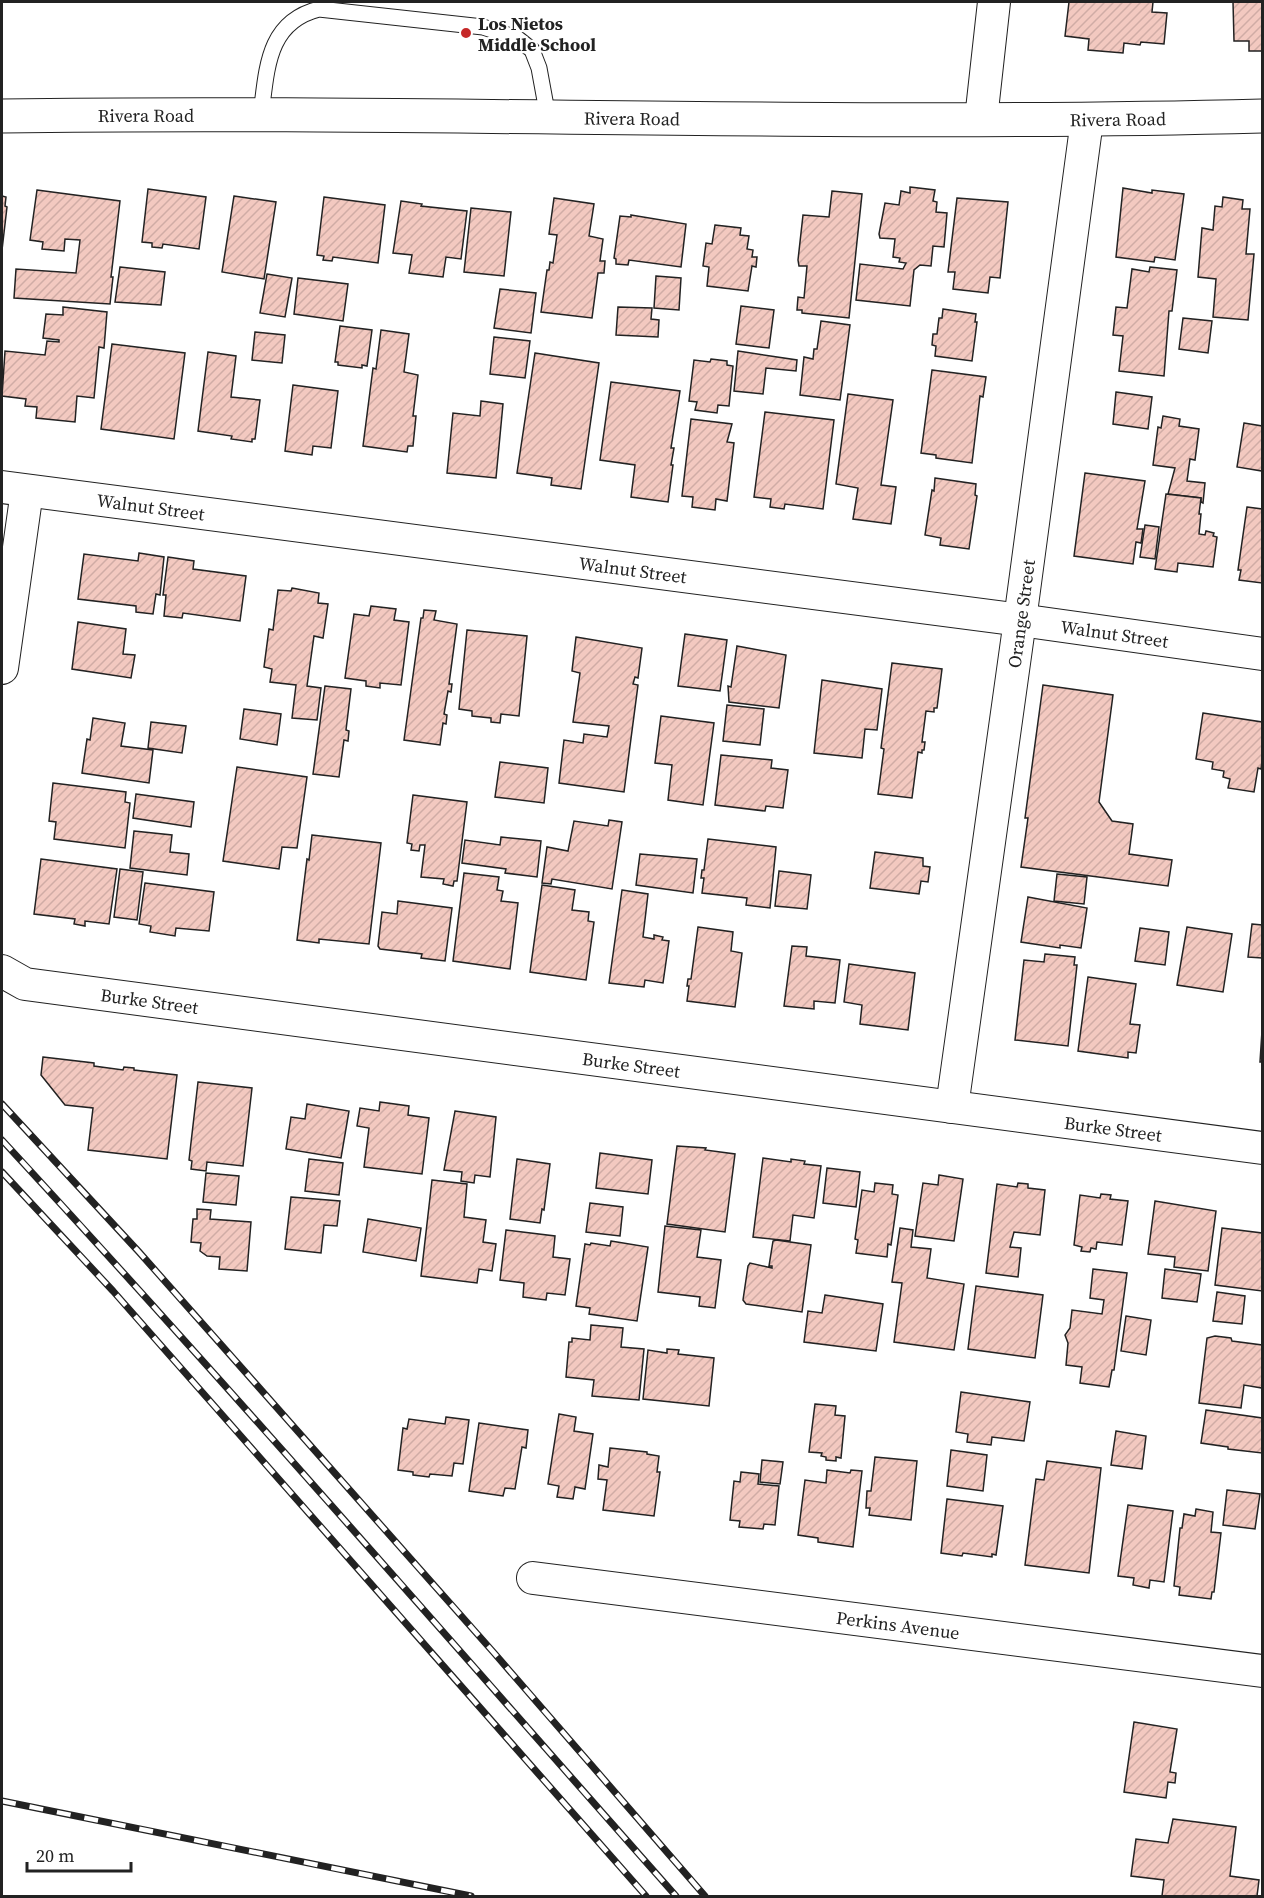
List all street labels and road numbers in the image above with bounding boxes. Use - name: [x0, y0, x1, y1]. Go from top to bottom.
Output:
- street label: Rivera Road: [98, 102, 194, 128]
- street label: Rivera Road: [584, 105, 680, 131]
- street label: Rivera Road: [1070, 106, 1166, 132]
- street label: Walnut Street: [95, 487, 206, 526]
- street label: Walnut Street: [577, 550, 688, 589]
- street label: Orange Street: [1001, 558, 1040, 670]
- street label: Walnut Street: [1059, 613, 1170, 653]
- street label: Burke Street: [99, 982, 200, 1019]
- street label: Burke Street: [581, 1046, 682, 1083]
- street label: Burke Street: [1063, 1109, 1164, 1147]
- street label: Perkins Avenue: [835, 1604, 961, 1645]

